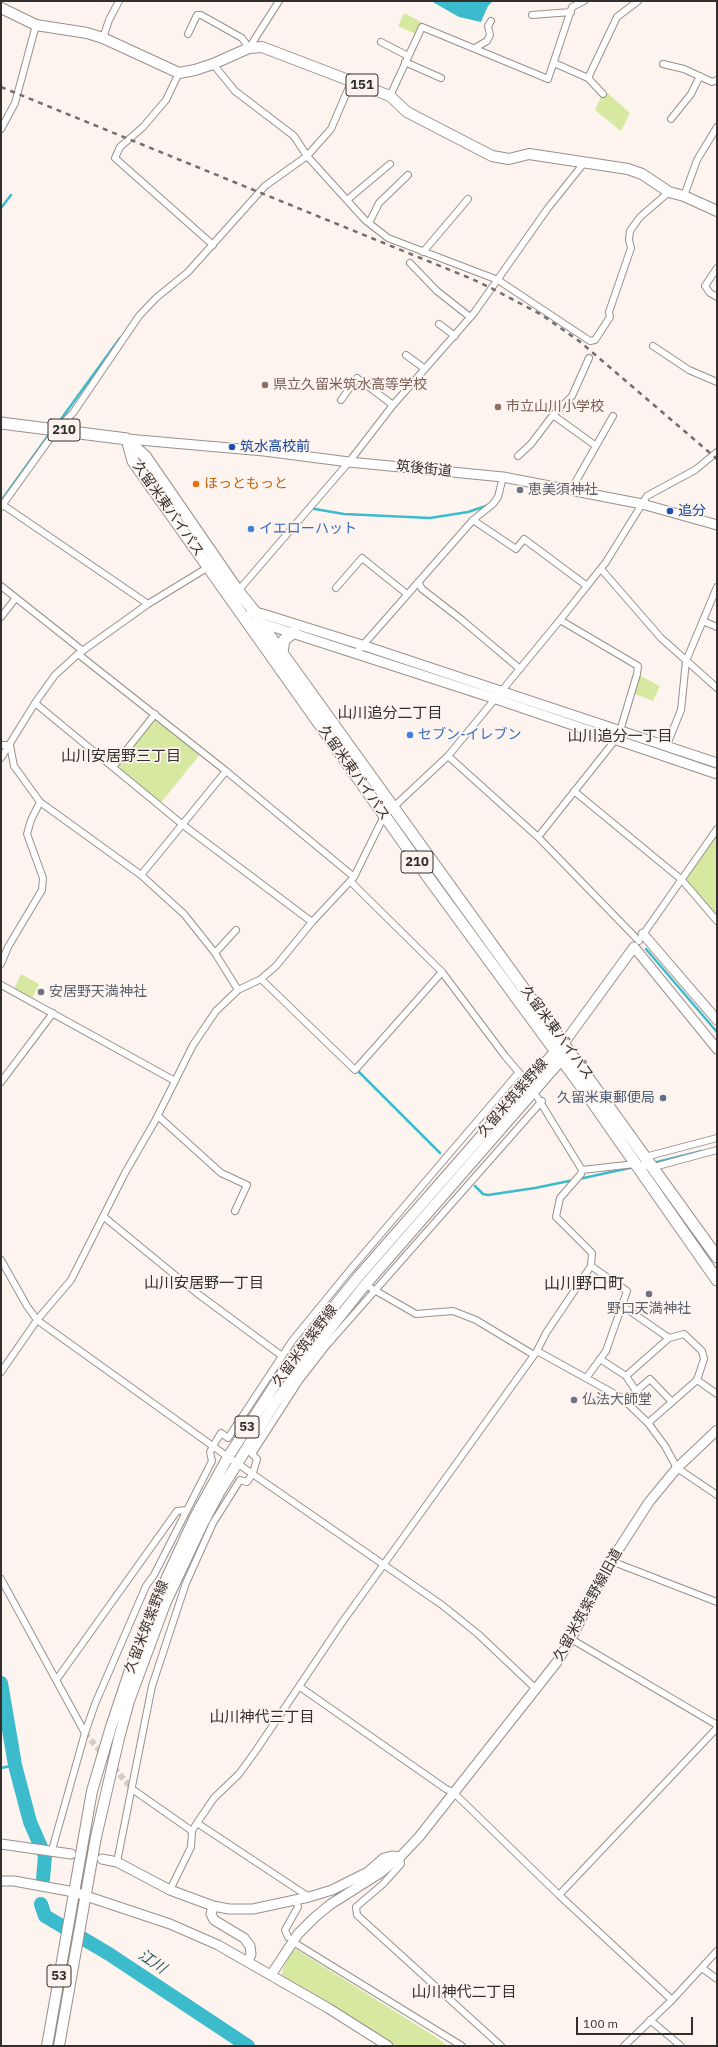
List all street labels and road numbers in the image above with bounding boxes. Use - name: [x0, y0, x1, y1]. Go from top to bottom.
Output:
- road number: 151: [346, 74, 378, 96]
- road number: 210: [48, 419, 80, 441]
- street label: 久留米東バイパス: [129, 458, 207, 560]
- street label: 筑後街道: [395, 458, 453, 480]
- street label: 久留米東バイパス: [315, 722, 393, 824]
- road number: 210: [401, 851, 433, 873]
- street label: 久留米東バイパス: [517, 983, 597, 1083]
- street label: 久留米筑紫野線: [475, 1056, 551, 1140]
- street label: 久留米筑紫野線: [269, 1302, 341, 1390]
- road number: 53: [235, 1416, 259, 1438]
- street label: 久留米筑紫野線旧道: [550, 1546, 626, 1664]
- street label: 久留米筑紫野線: [122, 1578, 172, 1676]
- road number: 53: [47, 1965, 71, 1987]

